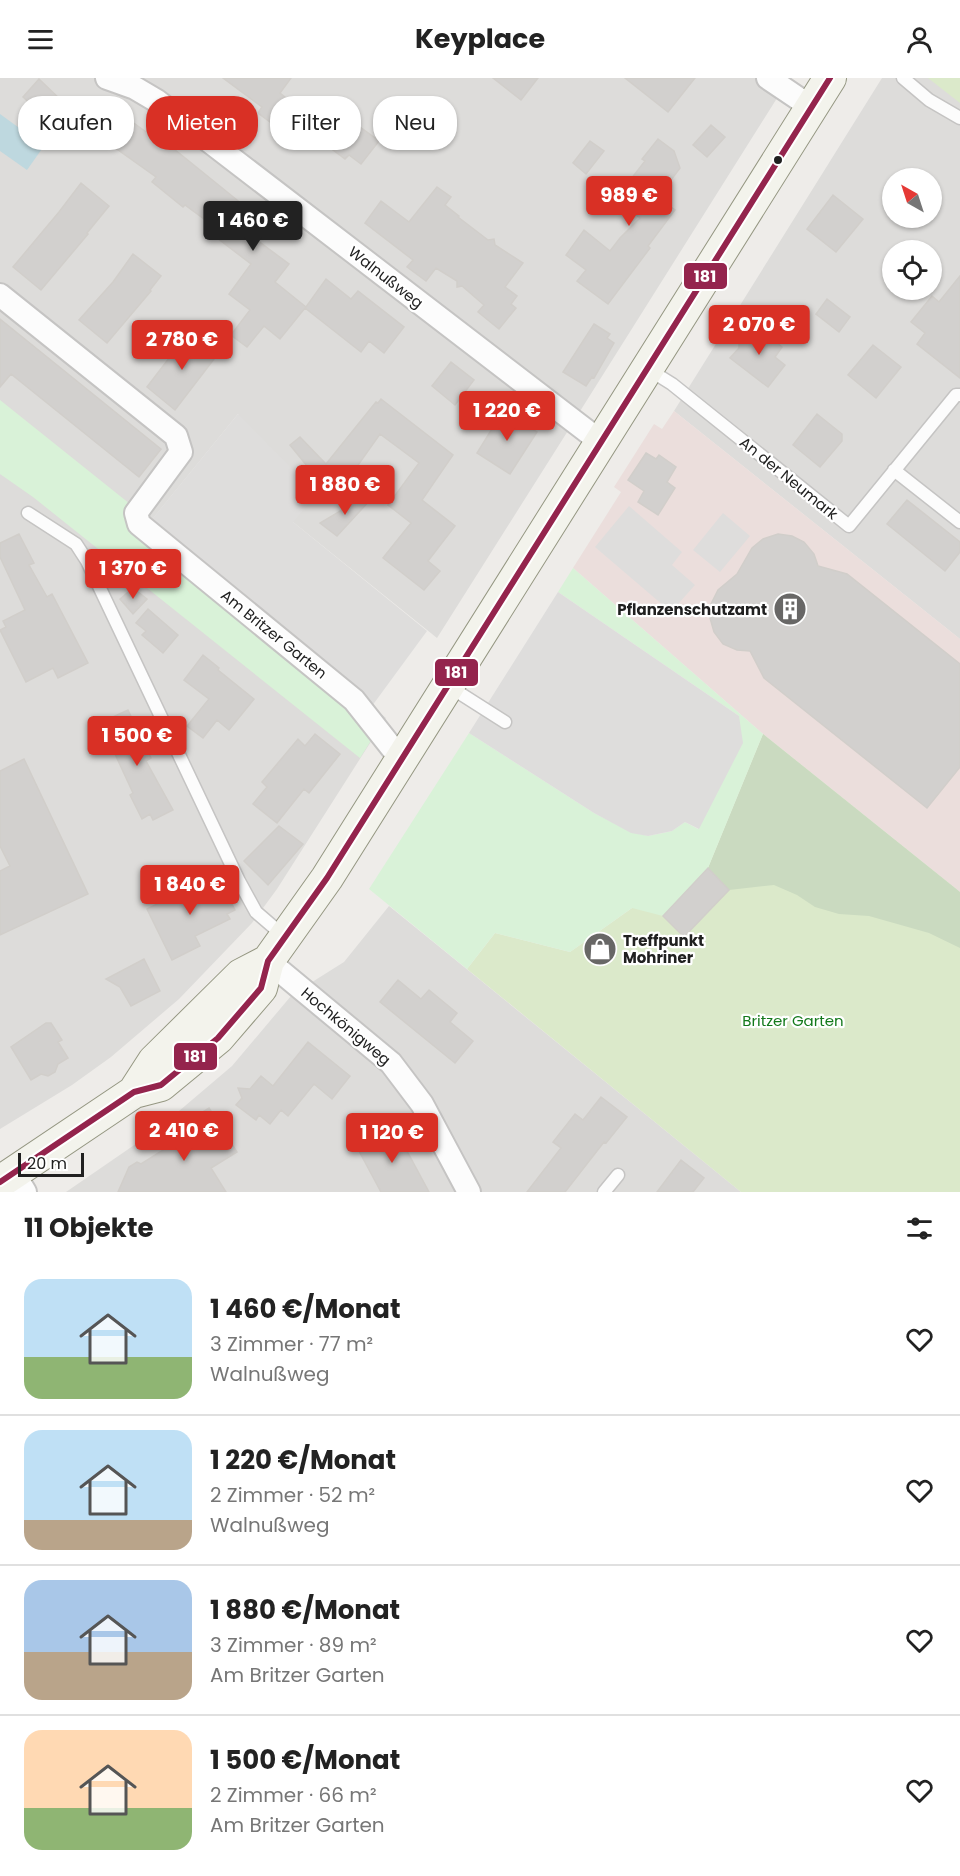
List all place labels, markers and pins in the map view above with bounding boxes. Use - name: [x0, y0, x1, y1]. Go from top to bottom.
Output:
- unlabelled marker: [772, 154, 784, 166]
- pin: 989 €: [587, 176, 671, 227]
- pin: 1 460 €: [198, 201, 308, 252]
- pin: 2 070 €: [704, 305, 814, 356]
- pin: 2 780 €: [127, 320, 237, 371]
- pin: 1 220 €: [452, 391, 562, 442]
- pin: 1 880 €: [290, 465, 400, 516]
- pin: 1 370 €: [78, 549, 188, 600]
- building icon: Pflanzenschutzamt: [772, 591, 808, 627]
- place label: Pflanzenschutzamt: [617, 599, 767, 620]
- pin: 1 500 €: [82, 716, 192, 767]
- pin: 1 840 €: [135, 865, 245, 916]
- place label: Treffpunkt Mohriner: [623, 930, 704, 968]
- shop icon: Treffpunkt Mohriner: [582, 931, 618, 967]
- pin: 2 410 €: [129, 1111, 239, 1162]
- pin: 1 120 €: [337, 1113, 447, 1164]

